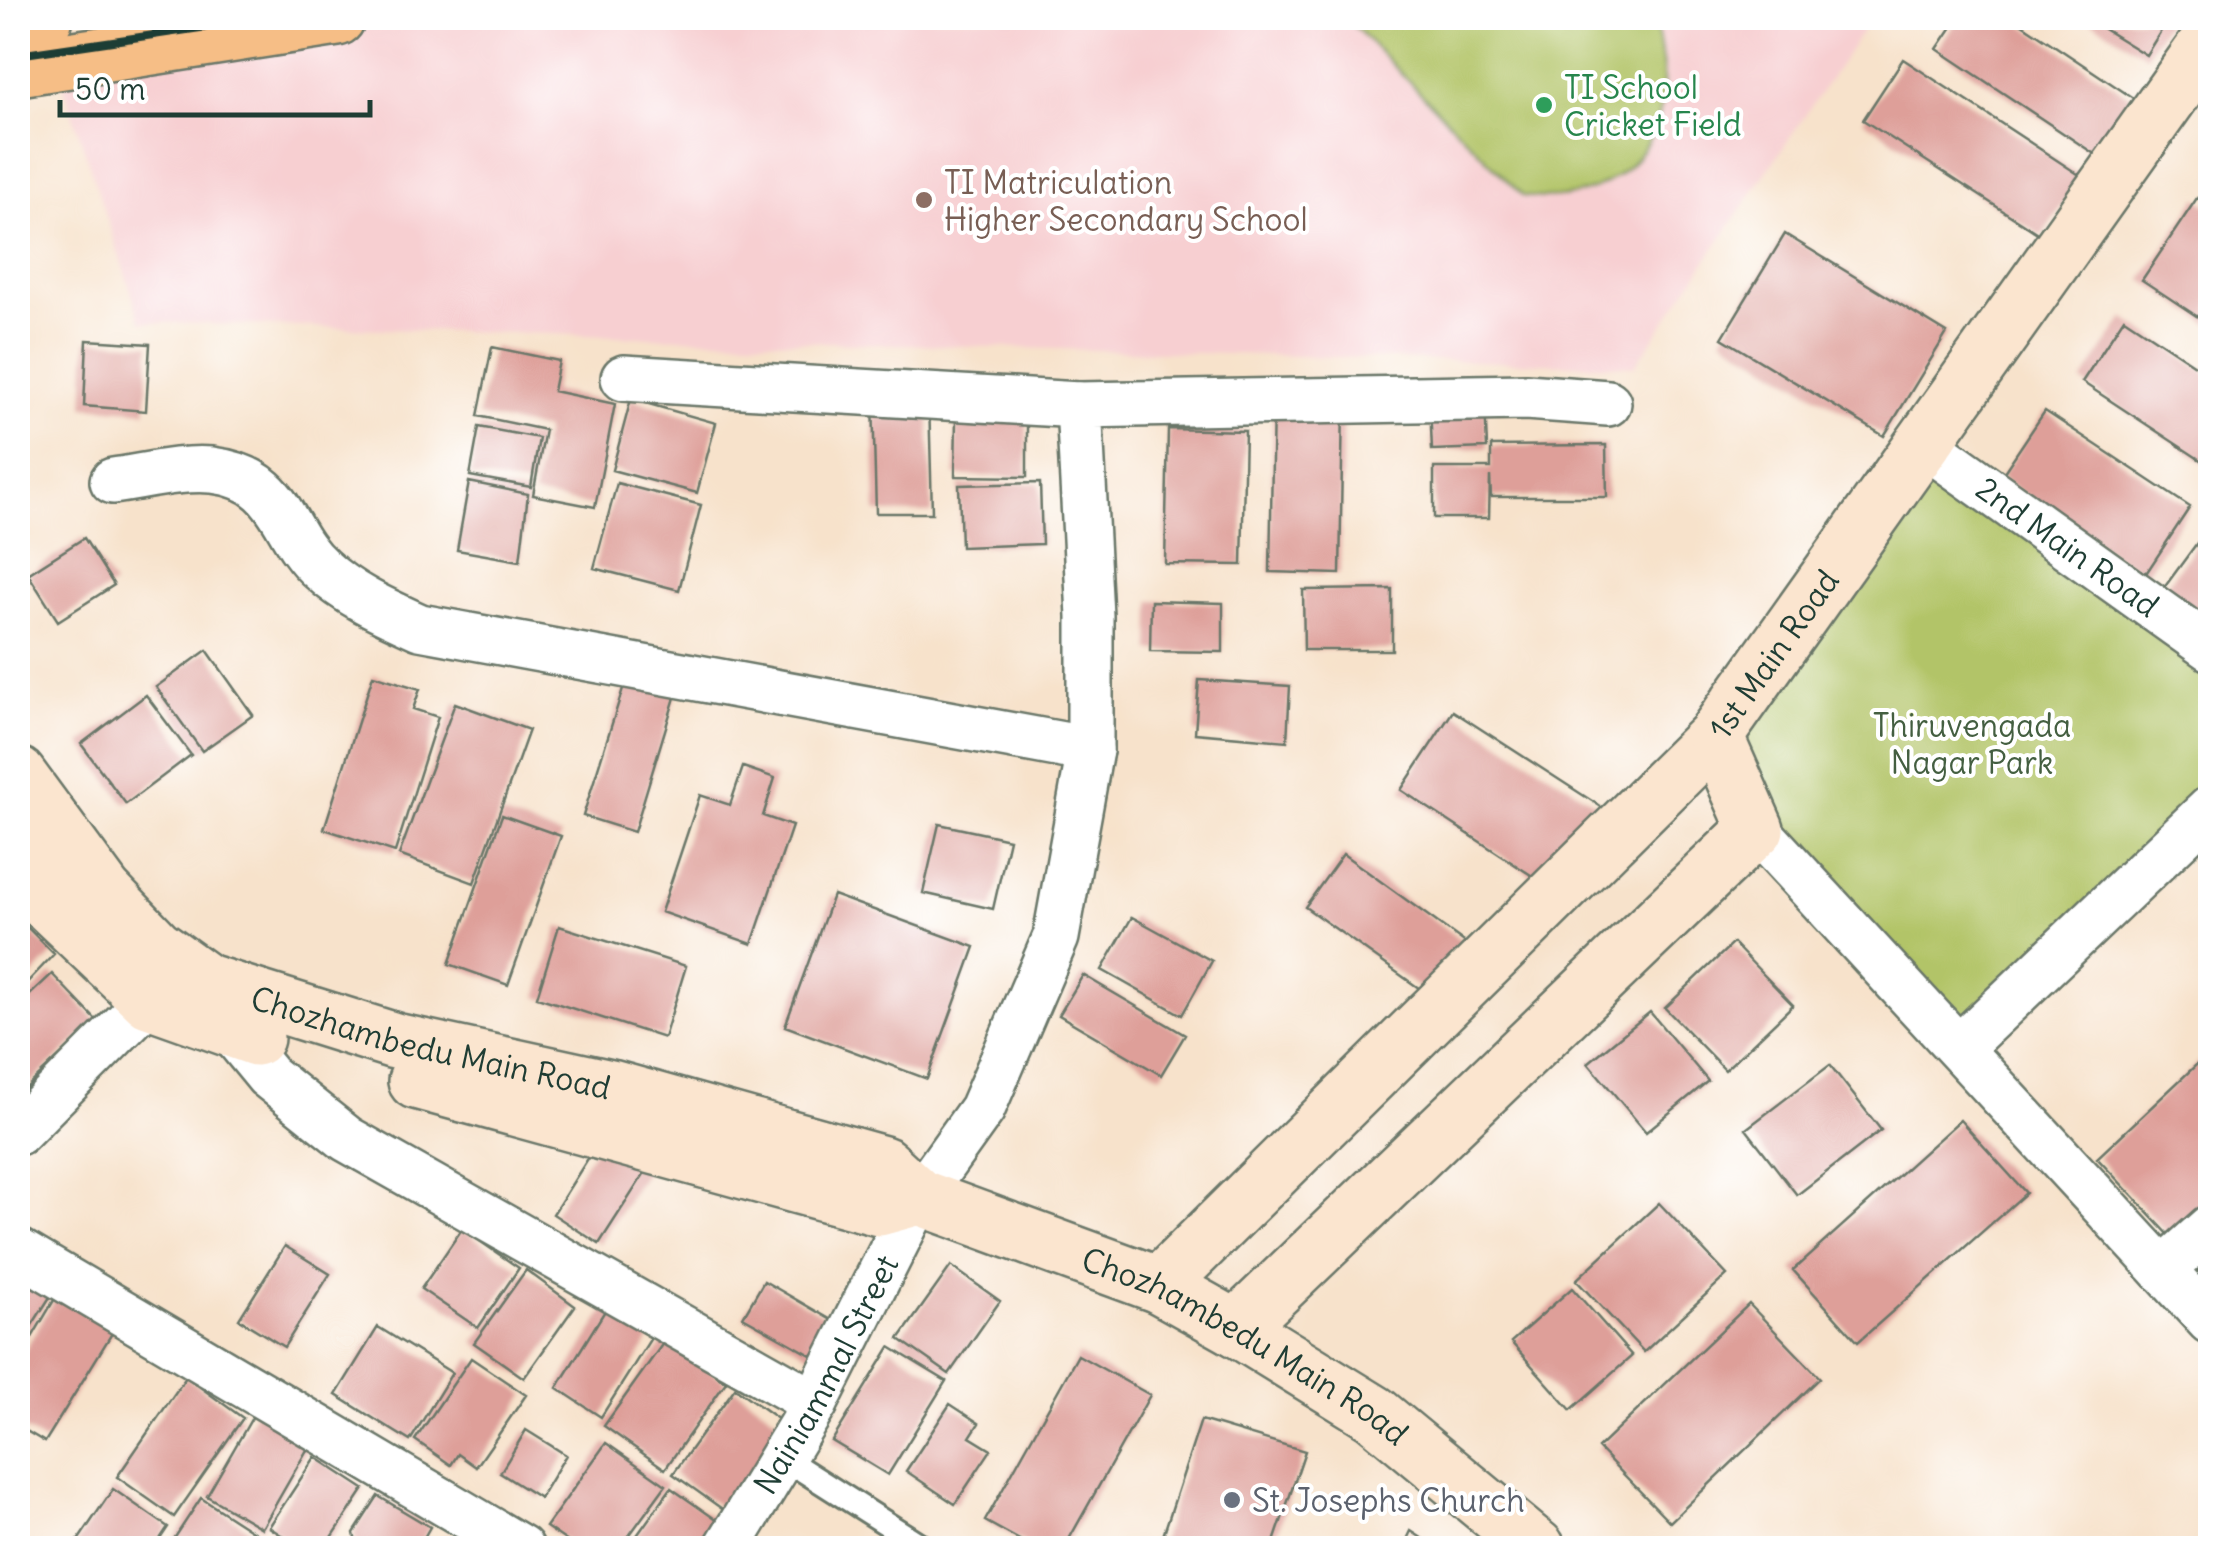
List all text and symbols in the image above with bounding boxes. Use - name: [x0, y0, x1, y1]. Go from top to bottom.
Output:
- scale bar: [60, 55, 370, 117]
- place label: TI School Cricket Field: [1564, 67, 1742, 145]
- text: 50 m: [75, 70, 145, 108]
- marker: TI School Cricket Field: [1533, 94, 1555, 116]
- place label: TI Matriculation Higher Secondary School: [944, 162, 1308, 240]
- marker: TI Matriculation Higher Secondary School: [913, 189, 935, 211]
- street label: 2nd Main Road: [1968, 467, 2167, 626]
- street label: 1st Main Road: [1699, 561, 1847, 747]
- park label: Thiruvengada Nagar Park: [1873, 705, 2071, 783]
- street label: Chozhambedu Main Road: [246, 977, 614, 1108]
- street label: Chozhambedu Main Road: [1076, 1238, 1417, 1454]
- street label: Nainiammal Street: [744, 1248, 907, 1501]
- place label: St. Josephs Church: [1252, 1480, 1525, 1521]
- marker: St. Josephs Church: [1221, 1489, 1243, 1511]

